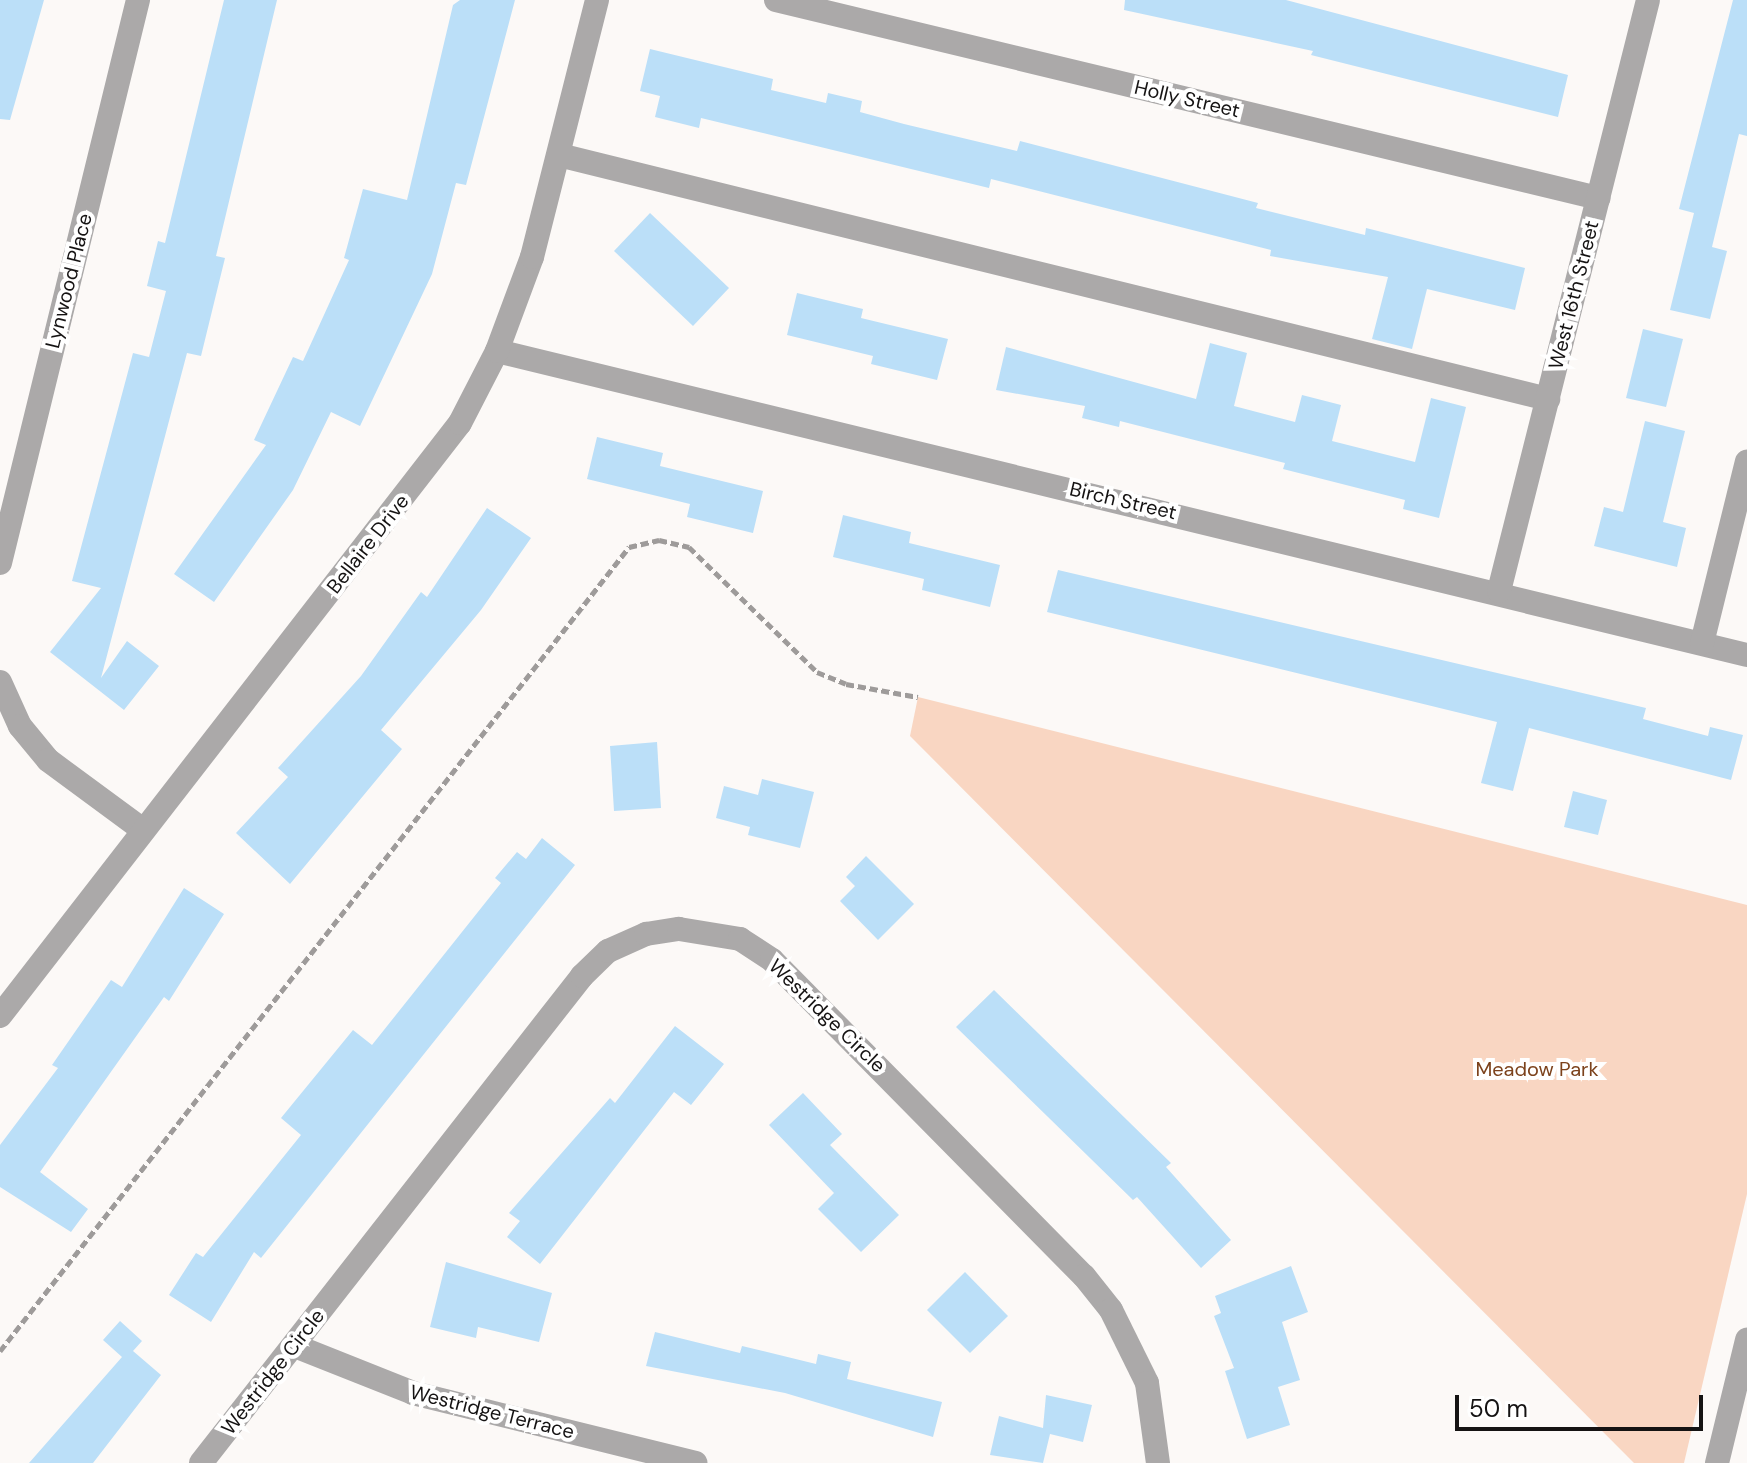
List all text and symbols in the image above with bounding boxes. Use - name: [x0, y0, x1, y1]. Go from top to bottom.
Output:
- street label: Holly Street: [1132, 75, 1242, 123]
- street label: Lynwood Place: [41, 211, 97, 351]
- street label: West 16th Street: [1544, 218, 1604, 372]
- street label: Birch Street: [1067, 477, 1179, 525]
- street label: Bellaire Drive: [322, 490, 414, 598]
- street label: Westridge Circle: [764, 954, 890, 1078]
- park label: Meadow Park: [1475, 1057, 1599, 1081]
- street label: Westridge Circle: [217, 1304, 329, 1440]
- scale bar: [1459, 1379, 1707, 1429]
- street label: Westridge Terrace: [407, 1380, 577, 1444]
- text: 50 m: [1469, 1393, 1528, 1424]

